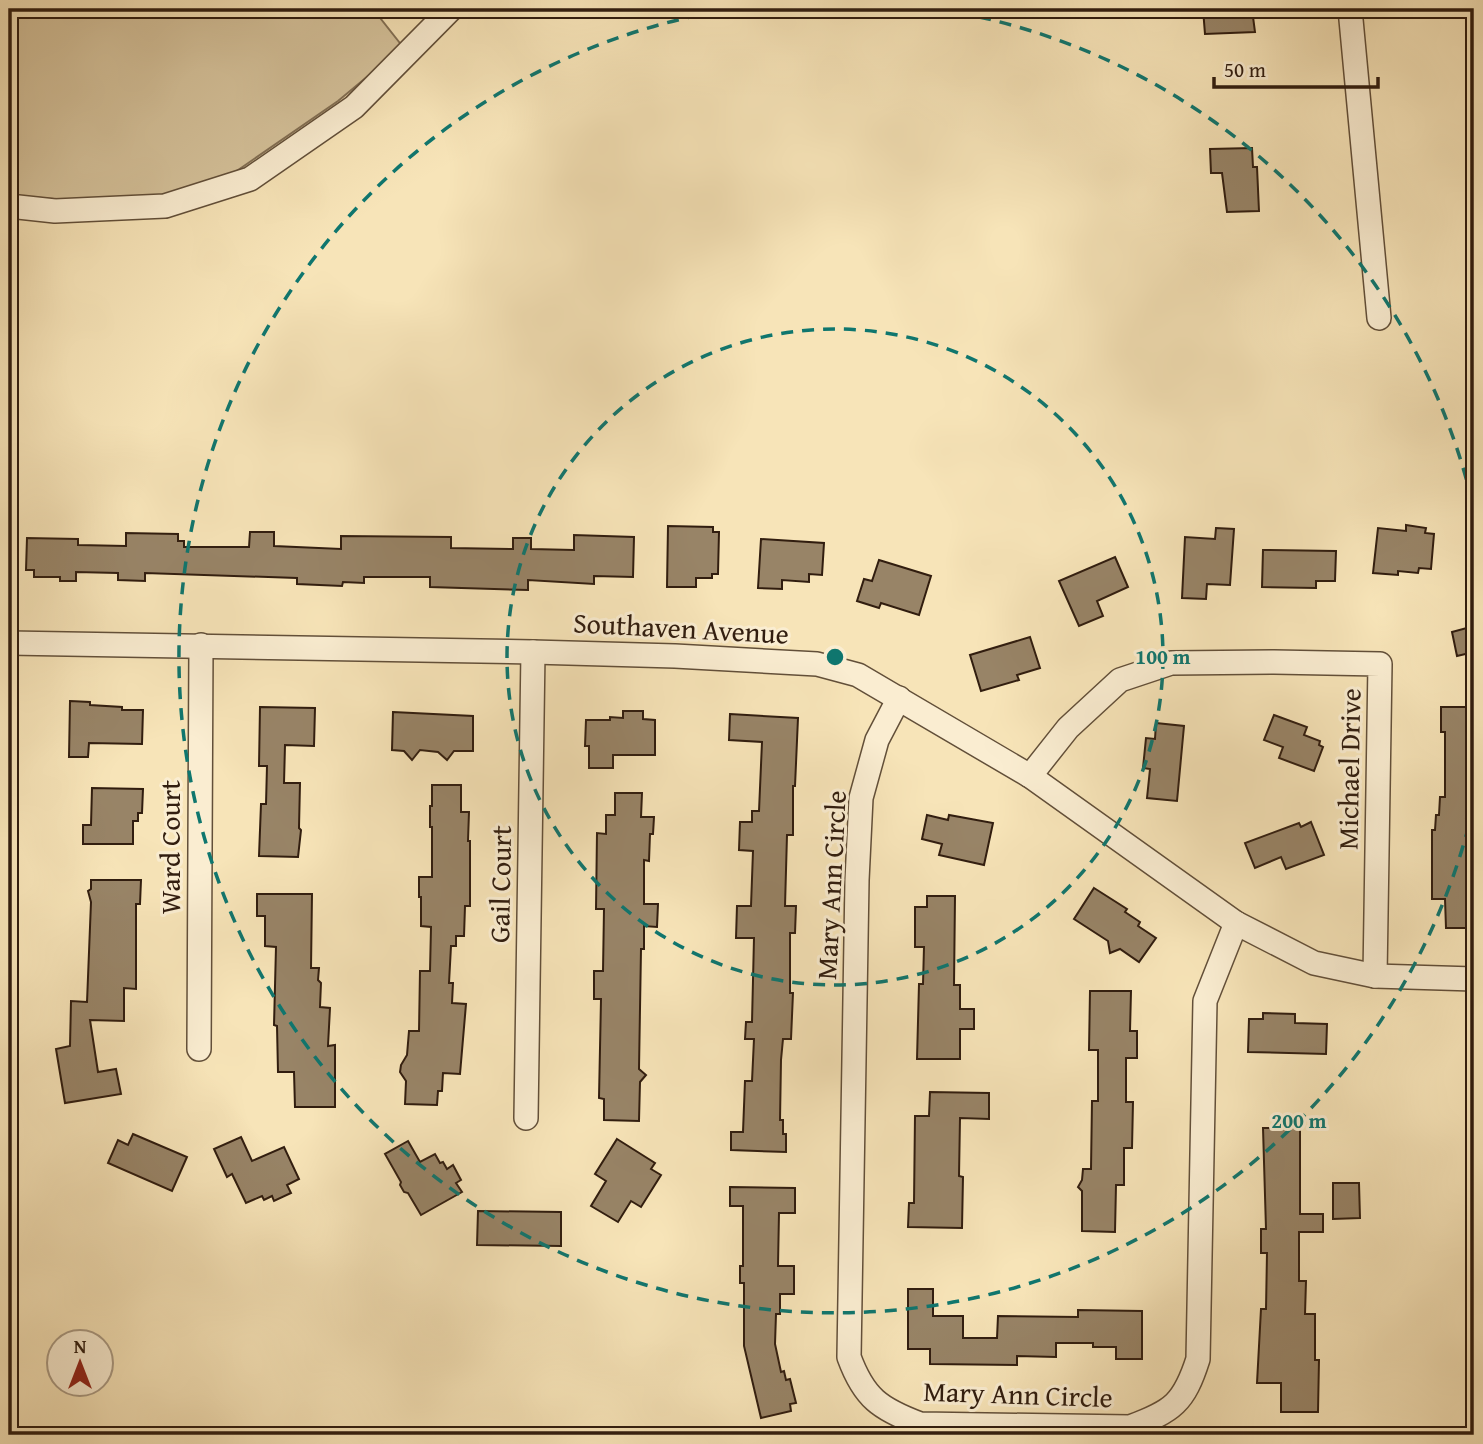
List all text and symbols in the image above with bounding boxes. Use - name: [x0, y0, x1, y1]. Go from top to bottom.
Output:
- scale bar: [1214, 46, 1378, 90]
- text: 50 m: [1224, 54, 1266, 85]
- street label: Southaven Avenue: [572, 601, 790, 654]
- text: 100 m: [1135, 641, 1191, 672]
- centre of rings: [823, 645, 847, 669]
- street label: Michael Drive: [1327, 688, 1370, 850]
- street label: Ward Court: [149, 780, 190, 914]
- street label: Mary Ann Circle: [805, 789, 856, 981]
- street label: Gail Court: [478, 825, 521, 943]
- text: 200 m: [1271, 1105, 1327, 1136]
- north arrow: [46, 1328, 116, 1398]
- text: N: [74, 1332, 87, 1360]
- street label: Mary Ann Circle: [923, 1370, 1113, 1417]

